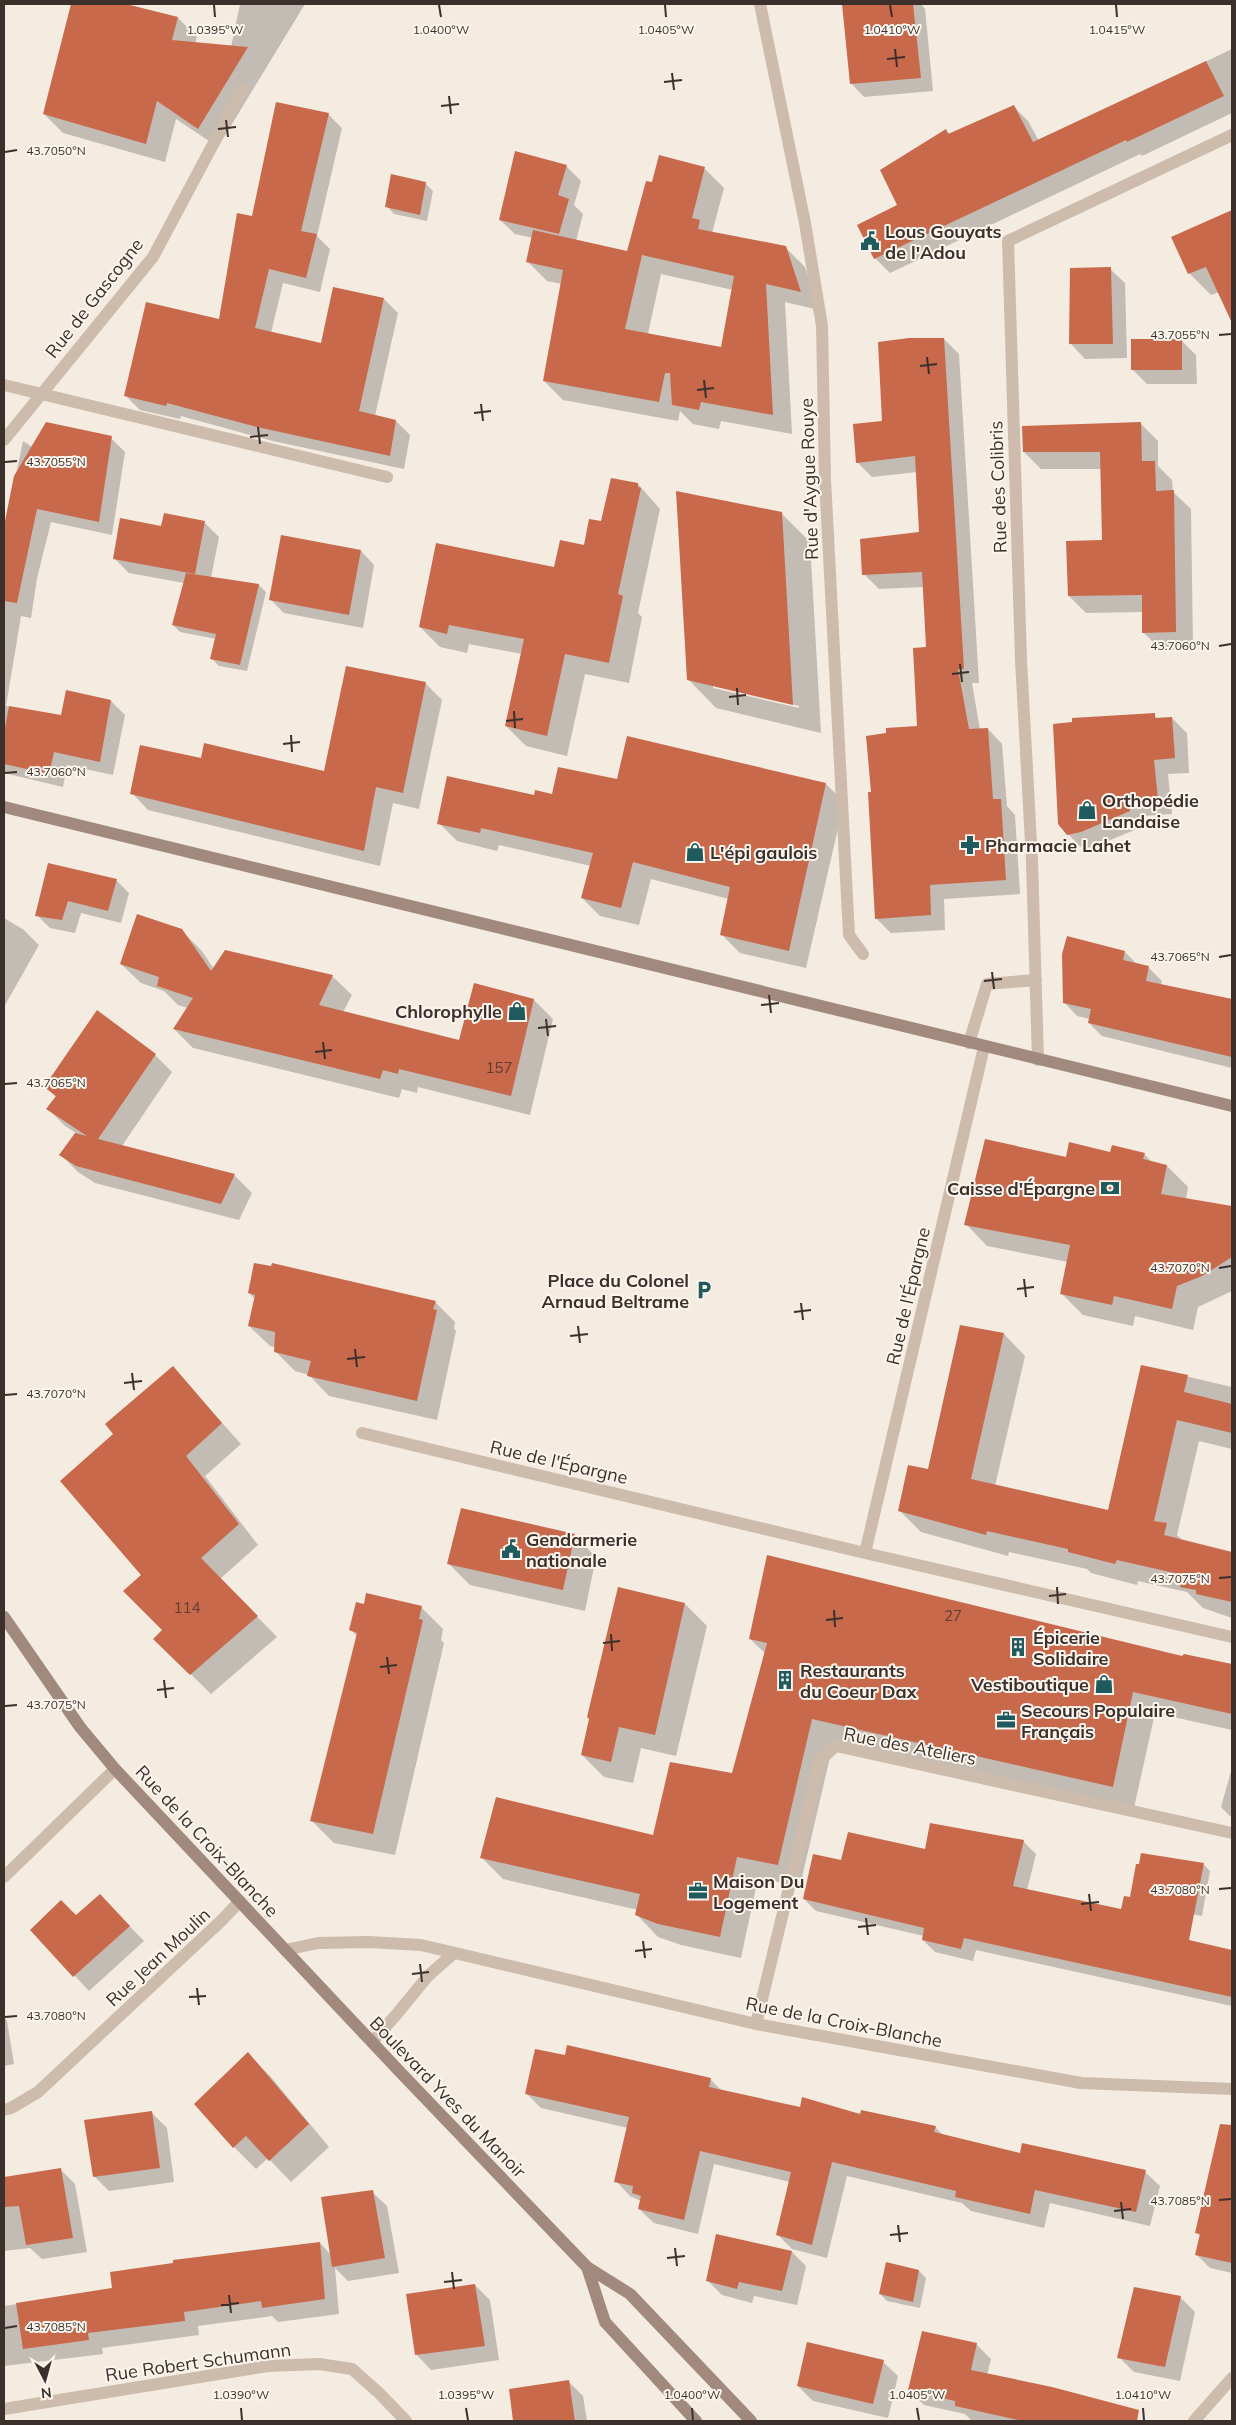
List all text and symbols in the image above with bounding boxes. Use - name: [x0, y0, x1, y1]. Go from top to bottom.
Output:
- text: 1.0395°W: [187, 22, 243, 37]
- text: 1.0400°W: [413, 22, 469, 37]
- text: 1.0405°W: [638, 22, 694, 37]
- text: 1.0410°W: [864, 22, 920, 37]
- text: 1.0415°W: [1089, 22, 1145, 37]
- text: 43.7050°N: [26, 143, 86, 158]
- place label: Lous Gouyats de l'Adou: [885, 220, 1002, 264]
- public building icon: Lous Gouyats de l'Adou: [859, 230, 881, 252]
- street label: Rue de Gascogne: [40, 234, 148, 362]
- text: 43.7055°N: [1150, 327, 1210, 342]
- street label: Rue d'Aygue Rouye: [795, 398, 823, 560]
- street label: Rue des Colibris: [984, 420, 1012, 554]
- text: 43.7055°N: [26, 454, 86, 469]
- text: 43.7060°N: [1150, 638, 1210, 653]
- text: 43.7060°N: [26, 764, 86, 779]
- place label: Orthopédie Landaise: [1102, 789, 1199, 833]
- shop icon: Orthopédie Landaise: [1076, 799, 1098, 821]
- pharmacy icon: Pharmacie Lahet: [959, 834, 981, 856]
- place label: Pharmacie Lahet: [985, 834, 1131, 857]
- shop icon: L'épi gaulois: [684, 841, 706, 863]
- place label: L'épi gaulois: [710, 841, 817, 864]
- text: 43.7065°N: [1150, 949, 1210, 964]
- place label: Chlorophylle: [395, 1000, 502, 1023]
- shop icon: Chlorophylle: [506, 1000, 528, 1022]
- house number: 157: [485, 1058, 513, 1077]
- text: 43.7065°N: [26, 1075, 86, 1090]
- place label: Caisse d'Épargne: [947, 1177, 1095, 1200]
- bank icon: Caisse d'Épargne: [1099, 1177, 1121, 1199]
- street label: Rue de l'Épargne: [881, 1225, 935, 1367]
- text: 43.7070°N: [1150, 1260, 1210, 1275]
- place label: Place du Colonel Arnaud Beltrame: [542, 1269, 689, 1313]
- parking icon: Place du Colonel Arnaud Beltrame: [693, 1279, 715, 1301]
- text: 43.7070°N: [26, 1386, 86, 1401]
- street label: Rue de l'Épargne: [488, 1435, 630, 1489]
- place label: Gendarmerie nationale: [526, 1528, 637, 1572]
- public building icon: Gendarmerie nationale: [500, 1538, 522, 1560]
- text: 43.7075°N: [1150, 1571, 1210, 1586]
- house number: 114: [173, 1598, 201, 1617]
- house number: 27: [944, 1606, 962, 1625]
- place label: Épicerie Solidaire: [1033, 1626, 1109, 1670]
- building icon: Épicerie Solidaire: [1007, 1636, 1029, 1658]
- place label: Restaurants du Coeur Dax: [800, 1659, 918, 1703]
- building icon: Restaurants du Coeur Dax: [774, 1669, 796, 1691]
- place label: Vestiboutique: [970, 1673, 1089, 1696]
- shop icon: Vestiboutique: [1093, 1673, 1115, 1695]
- text: 43.7075°N: [26, 1697, 86, 1712]
- place label: Secours Populaire Français: [1021, 1699, 1175, 1743]
- office icon: Secours Populaire Français: [995, 1709, 1017, 1731]
- street label: Rue des Ateliers: [842, 1722, 978, 1770]
- street label: Rue de la Croix-Blanche: [131, 1760, 283, 1922]
- place label: Maison Du Logement: [713, 1870, 804, 1914]
- office icon: Maison Du Logement: [687, 1880, 709, 1902]
- text: 43.7080°N: [1150, 1882, 1210, 1897]
- street label: Rue Jean Moulin: [101, 1903, 215, 2011]
- street label: Rue de la Croix-Blanche: [744, 1992, 944, 2052]
- text: 43.7080°N: [26, 2008, 86, 2023]
- street label: Boulevard Yves du Manoir: [365, 2012, 531, 2183]
- text: 43.7085°N: [1150, 2193, 1210, 2208]
- text: 43.7085°N: [26, 2319, 86, 2334]
- street label: Rue Robert Schumann: [104, 2338, 292, 2386]
- north arrow: [20, 2355, 70, 2405]
- text: N: [40, 2383, 53, 2402]
- text: 1.0390°W: [213, 2387, 269, 2402]
- text: 1.0395°W: [438, 2387, 494, 2402]
- text: 1.0400°W: [664, 2387, 720, 2402]
- text: 1.0405°W: [889, 2387, 945, 2402]
- text: 1.0410°W: [1115, 2387, 1171, 2402]

